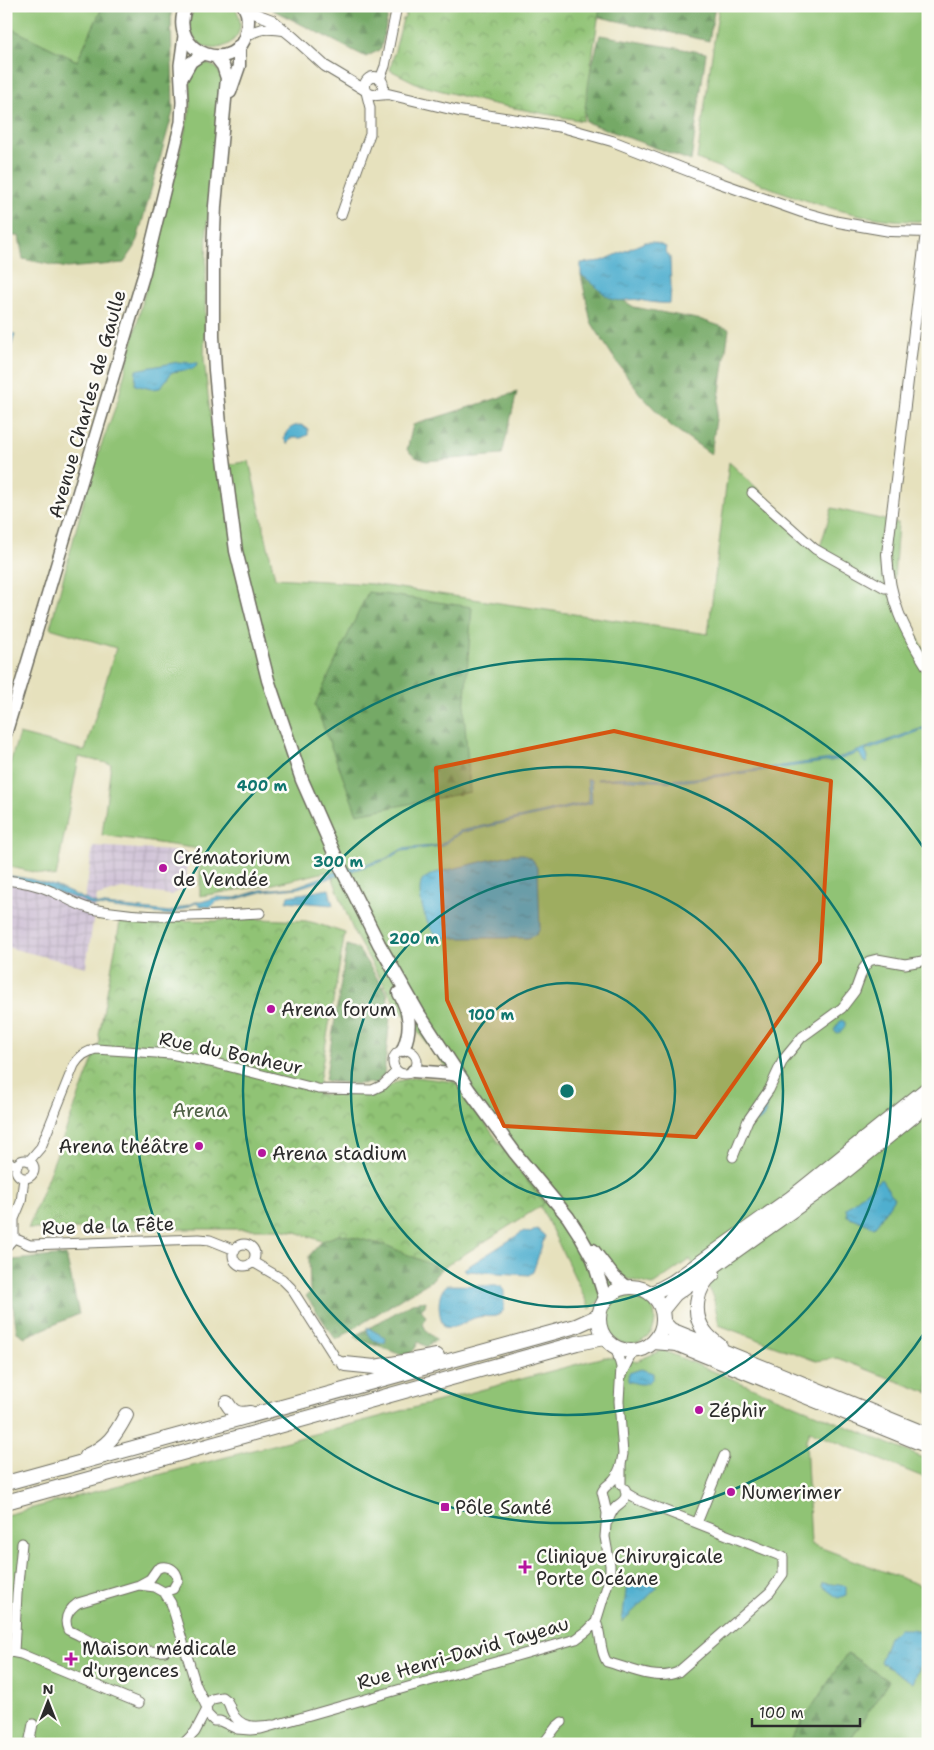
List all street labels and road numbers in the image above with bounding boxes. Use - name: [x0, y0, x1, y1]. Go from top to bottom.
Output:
- street label: Avenue Charles de Gaulle: [42, 287, 132, 521]
- street label: Rue du Bonheur: [157, 1026, 305, 1080]
- street label: Rue de la Fête: [41, 1211, 175, 1241]
- street label: Rue Henri-David Tayeau: [354, 1611, 572, 1695]

